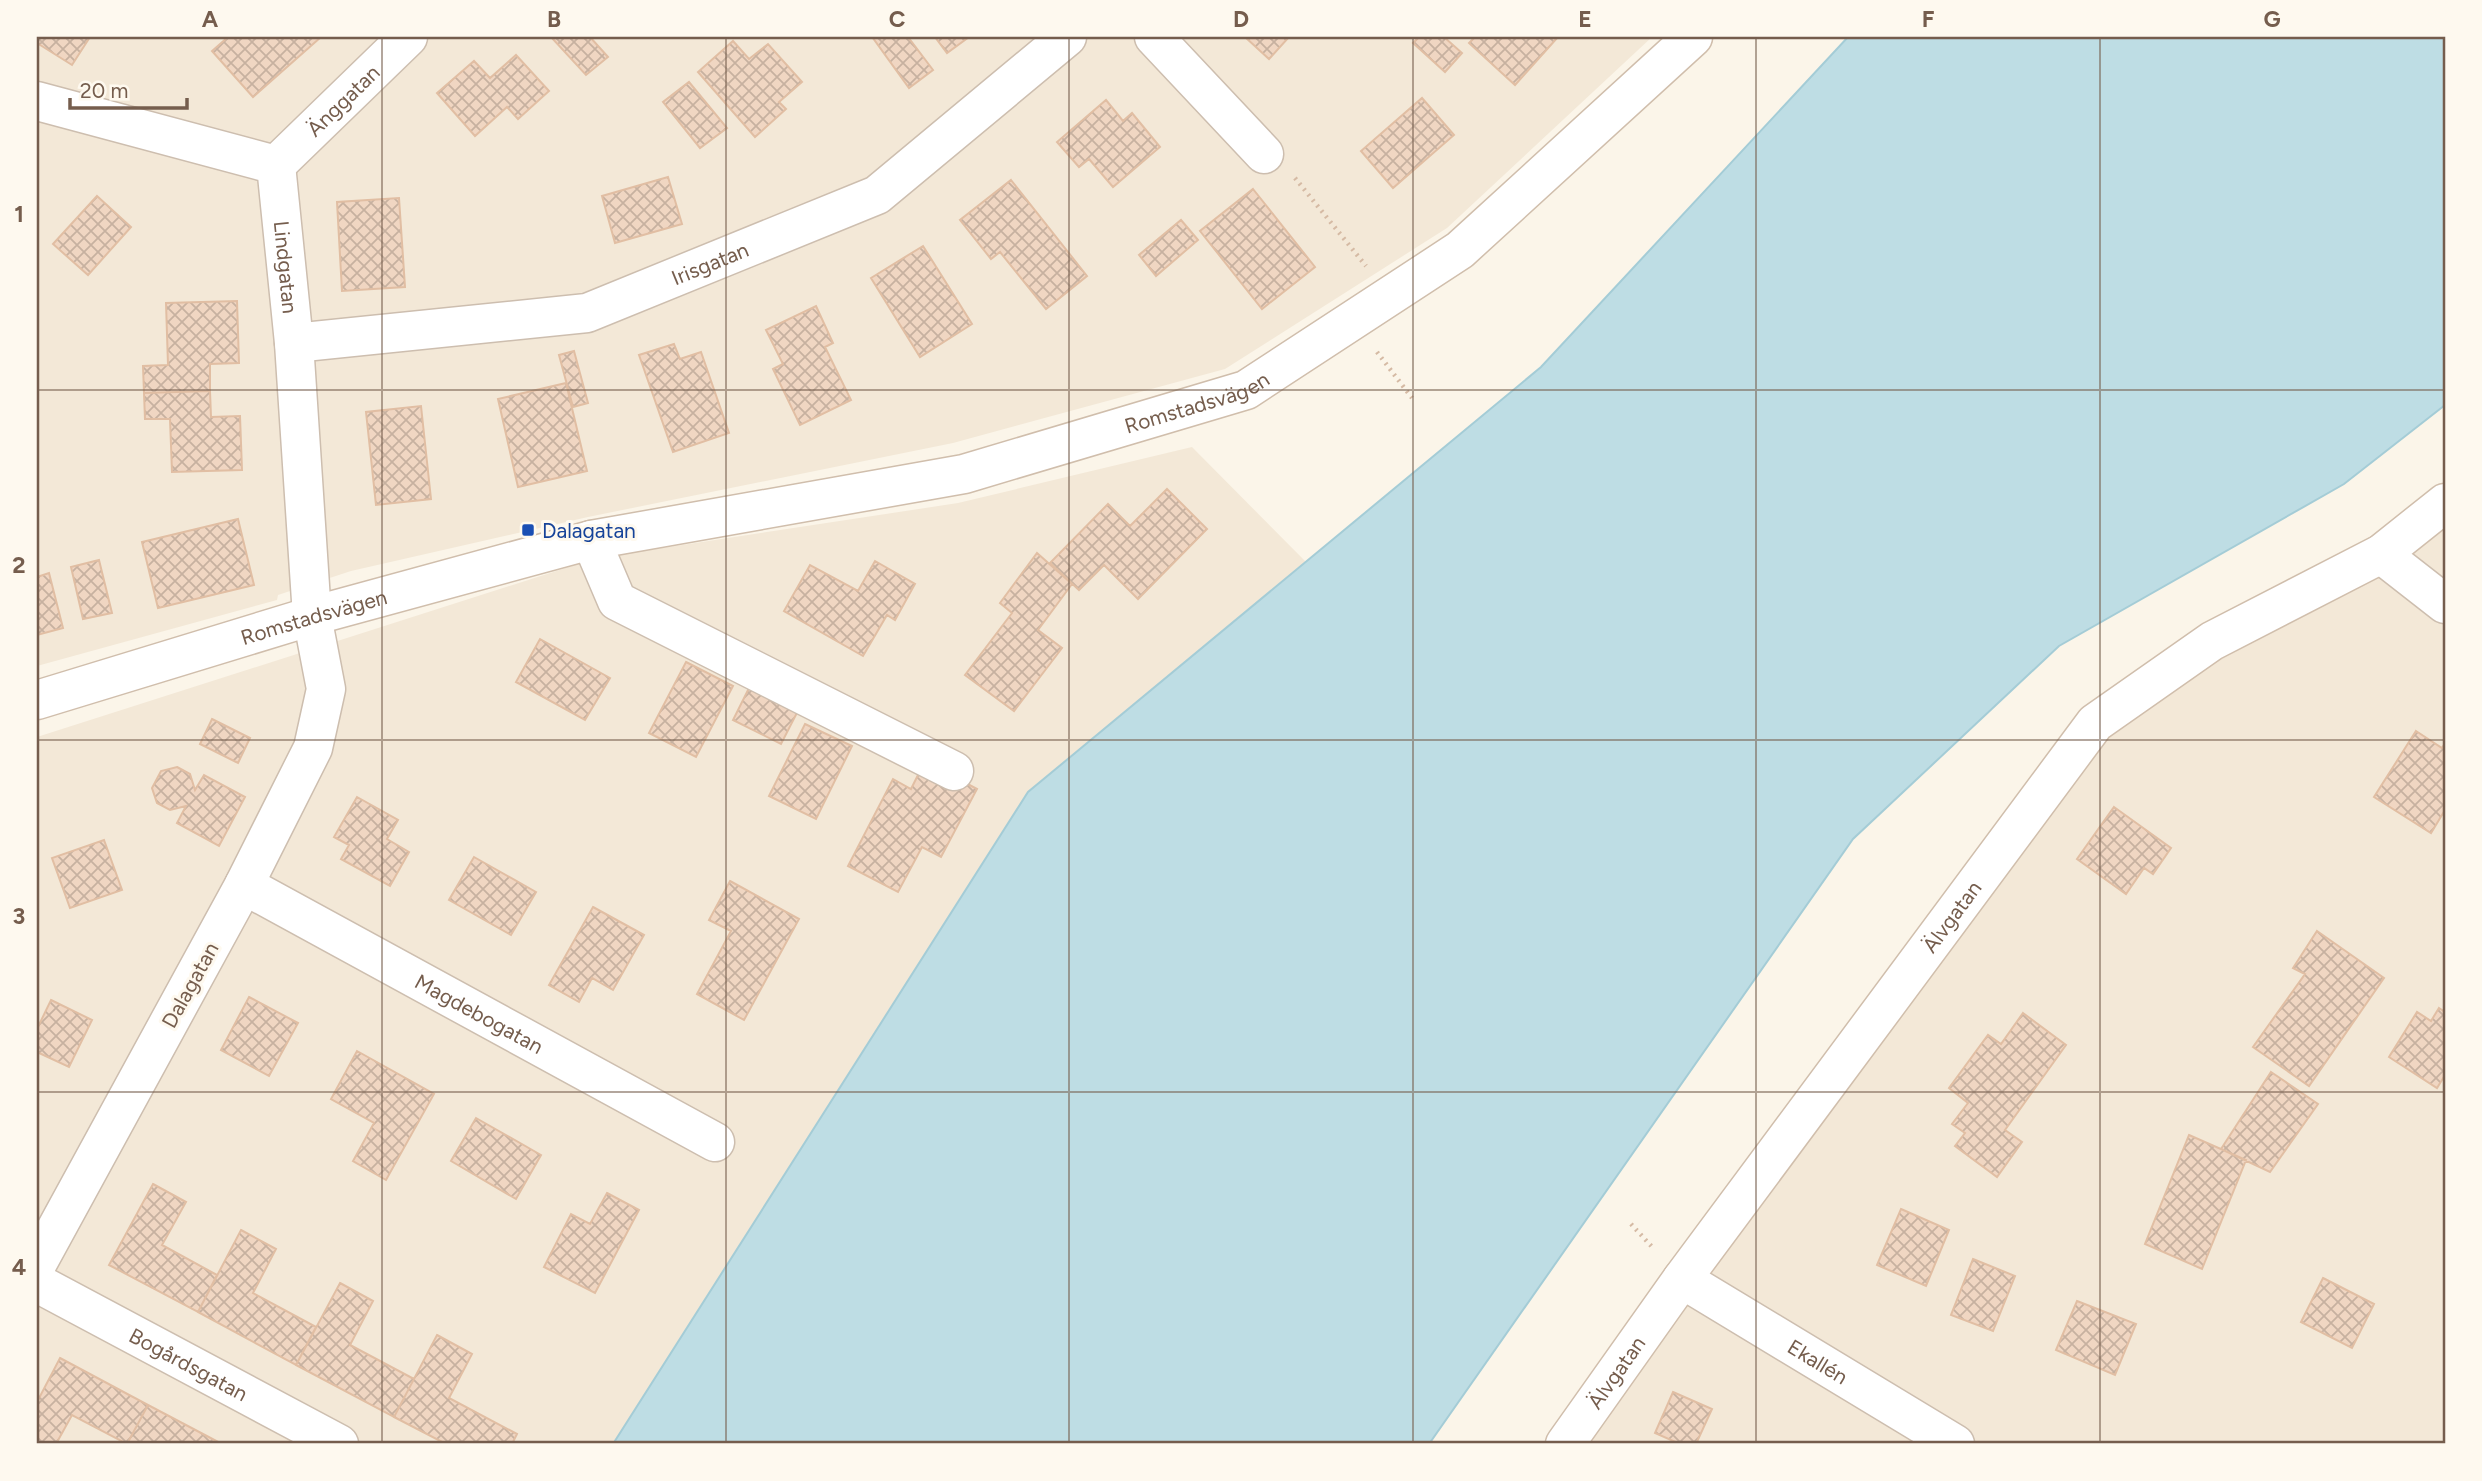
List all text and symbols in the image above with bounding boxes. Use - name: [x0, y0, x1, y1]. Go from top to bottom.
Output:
- text: A: [202, 5, 219, 33]
- text: B: [547, 5, 561, 33]
- text: C: [889, 5, 906, 33]
- text: D: [1233, 5, 1249, 33]
- text: E: [1578, 5, 1592, 33]
- text: F: [1922, 5, 1935, 33]
- text: G: [2263, 5, 2281, 33]
- street label: Änggatan: [301, 59, 384, 141]
- scale bar: [70, 66, 187, 110]
- text: 20 m: [80, 78, 128, 103]
- text: 1: [14, 200, 24, 228]
- street label: Lindgatan: [269, 219, 303, 315]
- street label: Irisgatan: [668, 236, 752, 290]
- street label: Romstadsvägen: [1121, 366, 1274, 438]
- place label: Dalagatan: [542, 518, 636, 543]
- marker: Dalagatan: [520, 522, 536, 538]
- text: 2: [12, 551, 26, 579]
- street label: Romstadsvägen: [238, 584, 389, 650]
- street label: Älvgatan: [1917, 876, 1986, 957]
- text: 3: [13, 902, 25, 930]
- street label: Dalagatan: [156, 938, 224, 1032]
- street label: Magdebogatan: [411, 968, 548, 1058]
- text: 4: [12, 1253, 26, 1281]
- street label: Bogårdsgatan: [125, 1322, 252, 1406]
- street label: Älvgatan: [1582, 1331, 1650, 1413]
- street label: Ekallén: [1784, 1334, 1853, 1389]

